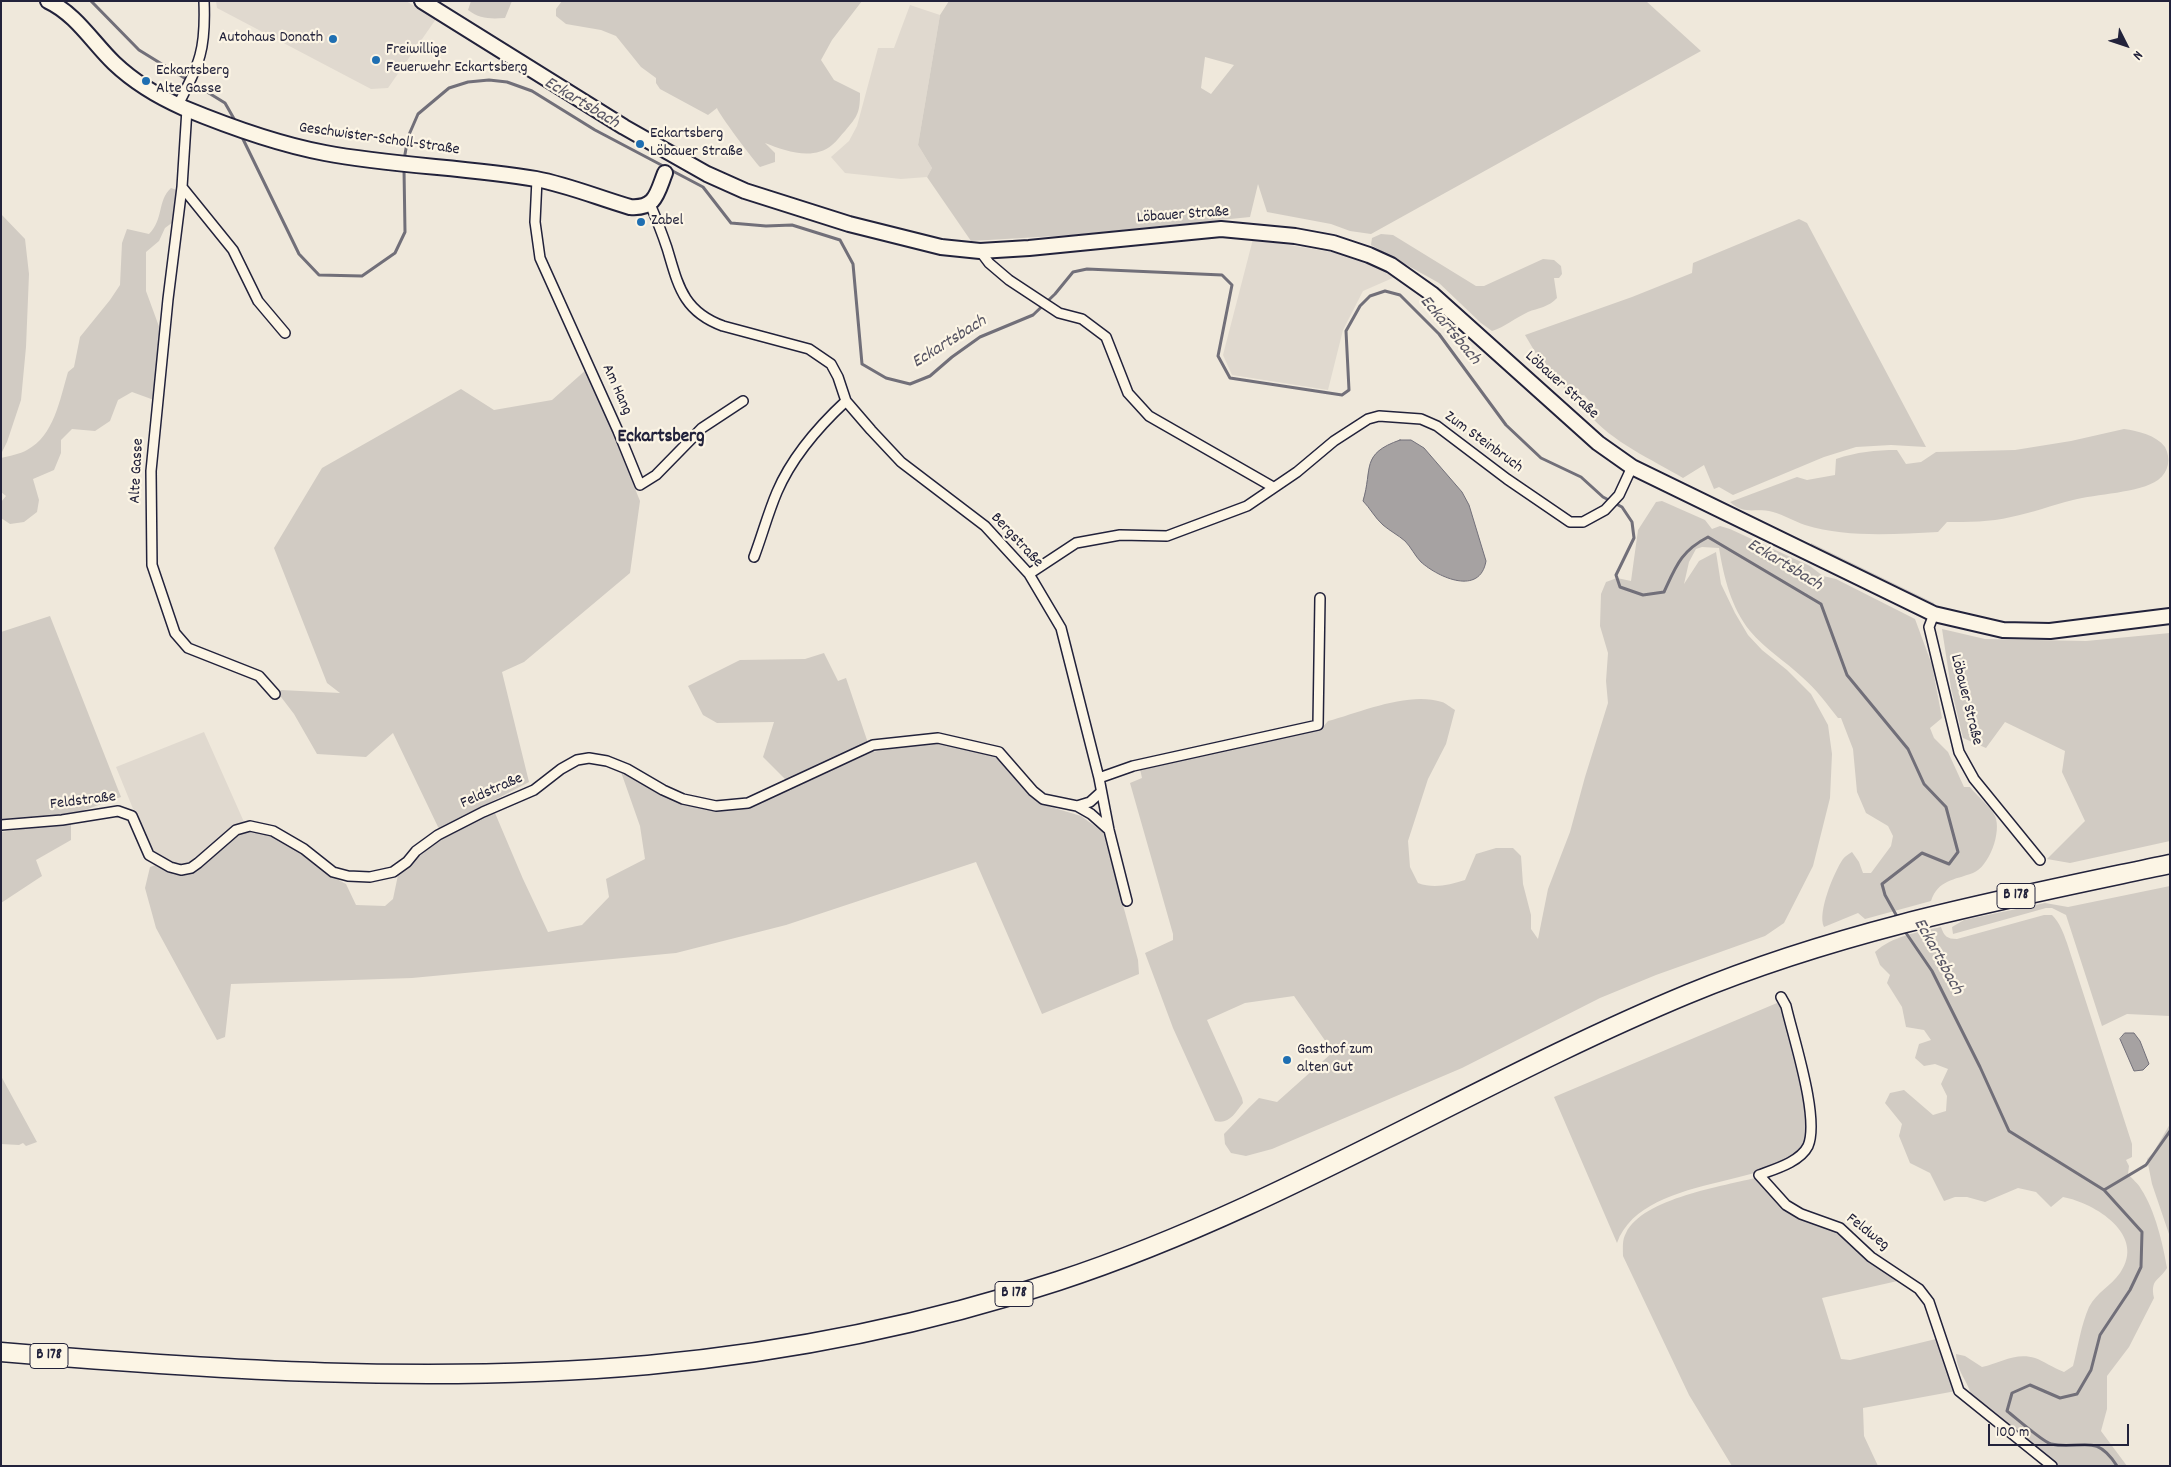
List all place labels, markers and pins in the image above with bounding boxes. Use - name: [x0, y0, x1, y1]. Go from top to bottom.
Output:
- place label: Autohaus Donath: [219, 29, 323, 49]
- marker: Autohaus Donath: [327, 33, 339, 45]
- place label: Freiwillige Feuerwehr Eckartsberg: [386, 41, 528, 79]
- marker: Freiwillige Feuerwehr Eckartsberg: [370, 54, 382, 66]
- place label: Eckartsberg Alte Gasse: [156, 62, 229, 100]
- marker: Eckartsberg Alte Gasse: [140, 75, 152, 87]
- place label: Eckartsberg Löbauer Straße: [650, 125, 743, 163]
- marker: Eckartsberg Löbauer Straße: [634, 138, 646, 150]
- place label: Zabel: [651, 212, 683, 232]
- marker: Zabel: [635, 216, 647, 228]
- place label: Gasthof zum alten Gut: [1297, 1041, 1373, 1079]
- marker: Gasthof zum alten Gut: [1281, 1054, 1293, 1066]

